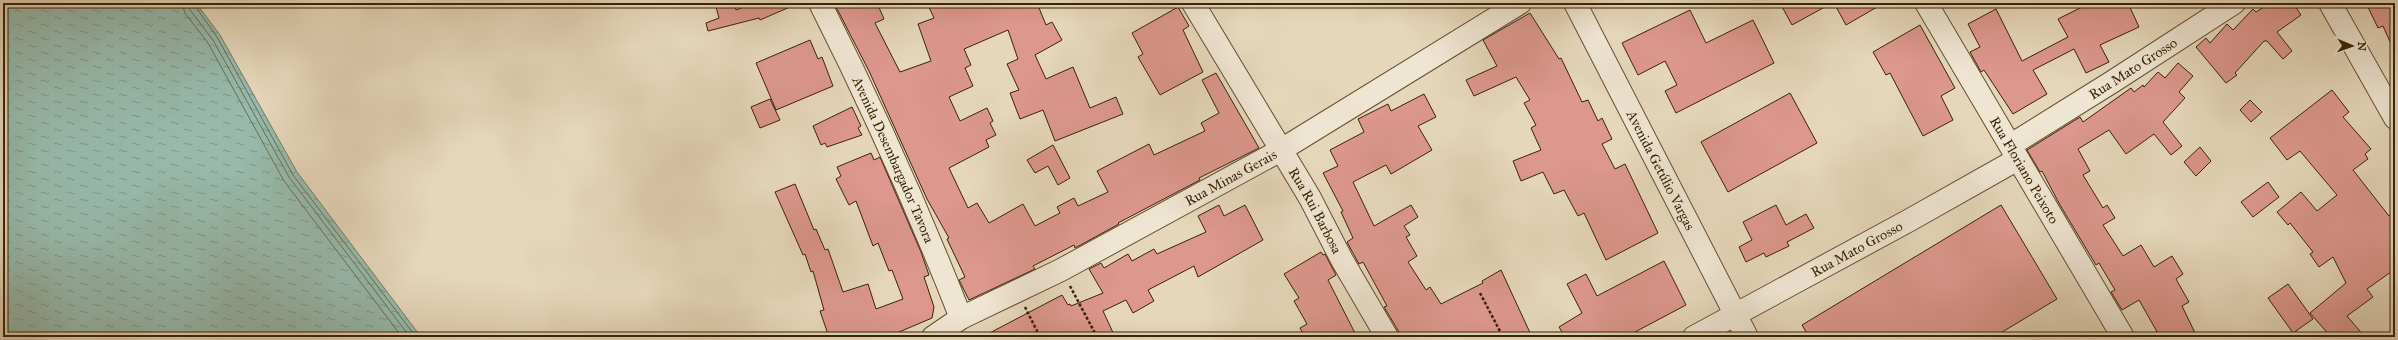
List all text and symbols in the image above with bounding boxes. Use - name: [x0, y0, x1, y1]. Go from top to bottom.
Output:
- north arrow: [2332, 26, 2372, 66]
- street label: Rua Mato Grosso: [2086, 34, 2180, 103]
- text: N: [2355, 41, 2368, 52]
- street label: Avenida Desembargador Tavora: [848, 73, 938, 245]
- street label: Avenida Getúlio Vargas: [1623, 107, 1699, 233]
- street label: Rua Floriano Peixoto: [1986, 113, 2063, 227]
- street label: Rua Minas Gerais: [1182, 146, 1280, 209]
- street label: Rua Rui Barbosa: [1285, 164, 1346, 257]
- street label: Rua Mato Grosso: [1808, 217, 1905, 281]

